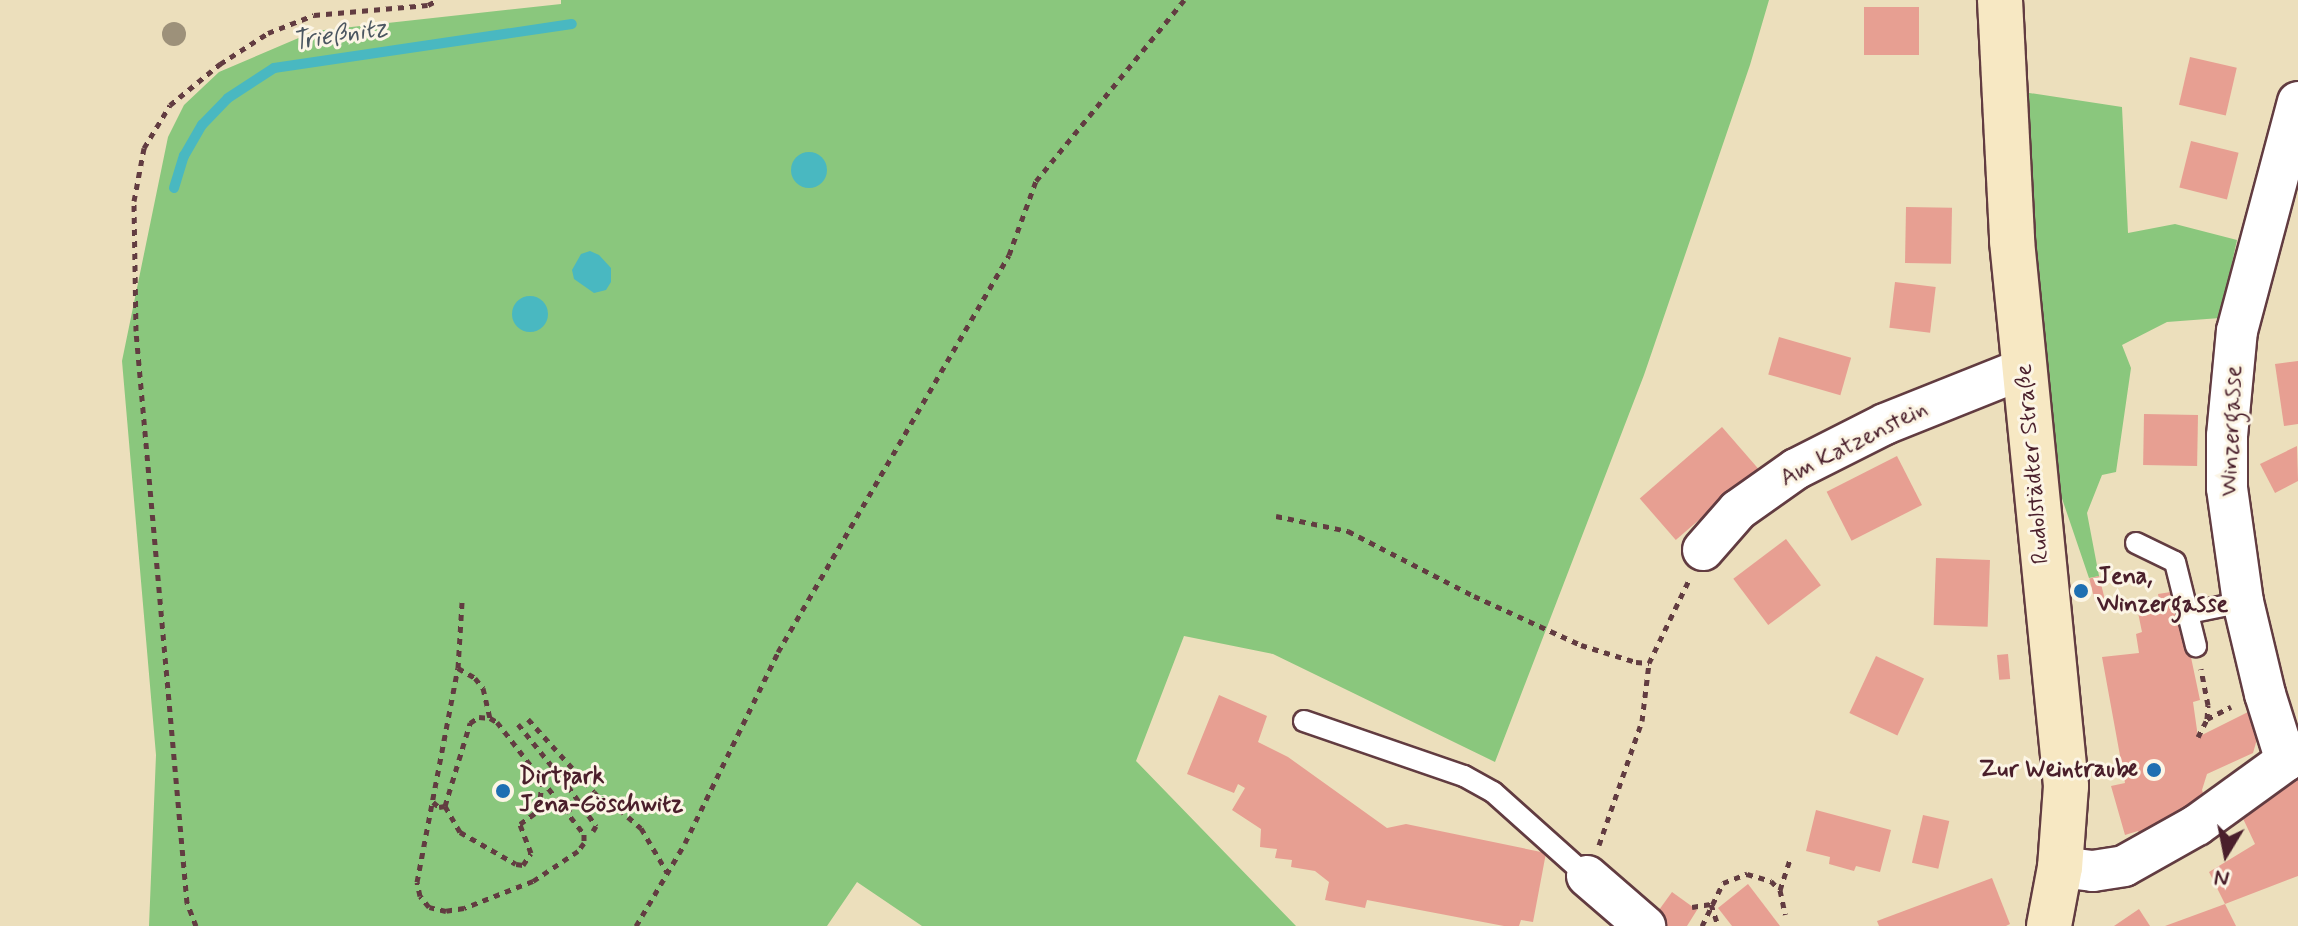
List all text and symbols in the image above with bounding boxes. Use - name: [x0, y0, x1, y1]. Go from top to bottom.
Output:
- water label: Trießnitz: [290, 13, 390, 59]
- street label: Rudolstädter Straße: [2010, 363, 2056, 565]
- street label: Winzergasse: [2215, 365, 2249, 497]
- street label: Am Katzenstein: [1777, 395, 1931, 493]
- place label: Jena, Winzergasse: [2097, 563, 2228, 619]
- marker: Jena, Winzergasse: [2072, 582, 2090, 600]
- place label: Zur Weintraube: [1977, 756, 2138, 784]
- marker: Zur Weintraube: [2145, 761, 2163, 779]
- place label: Dirtpark Jena-Göschwitz: [519, 763, 683, 819]
- marker: Dirtpark Jena-Göschwitz: [494, 782, 512, 800]
- north arrow: [2186, 814, 2266, 894]
- text: N: [2212, 863, 2231, 893]

